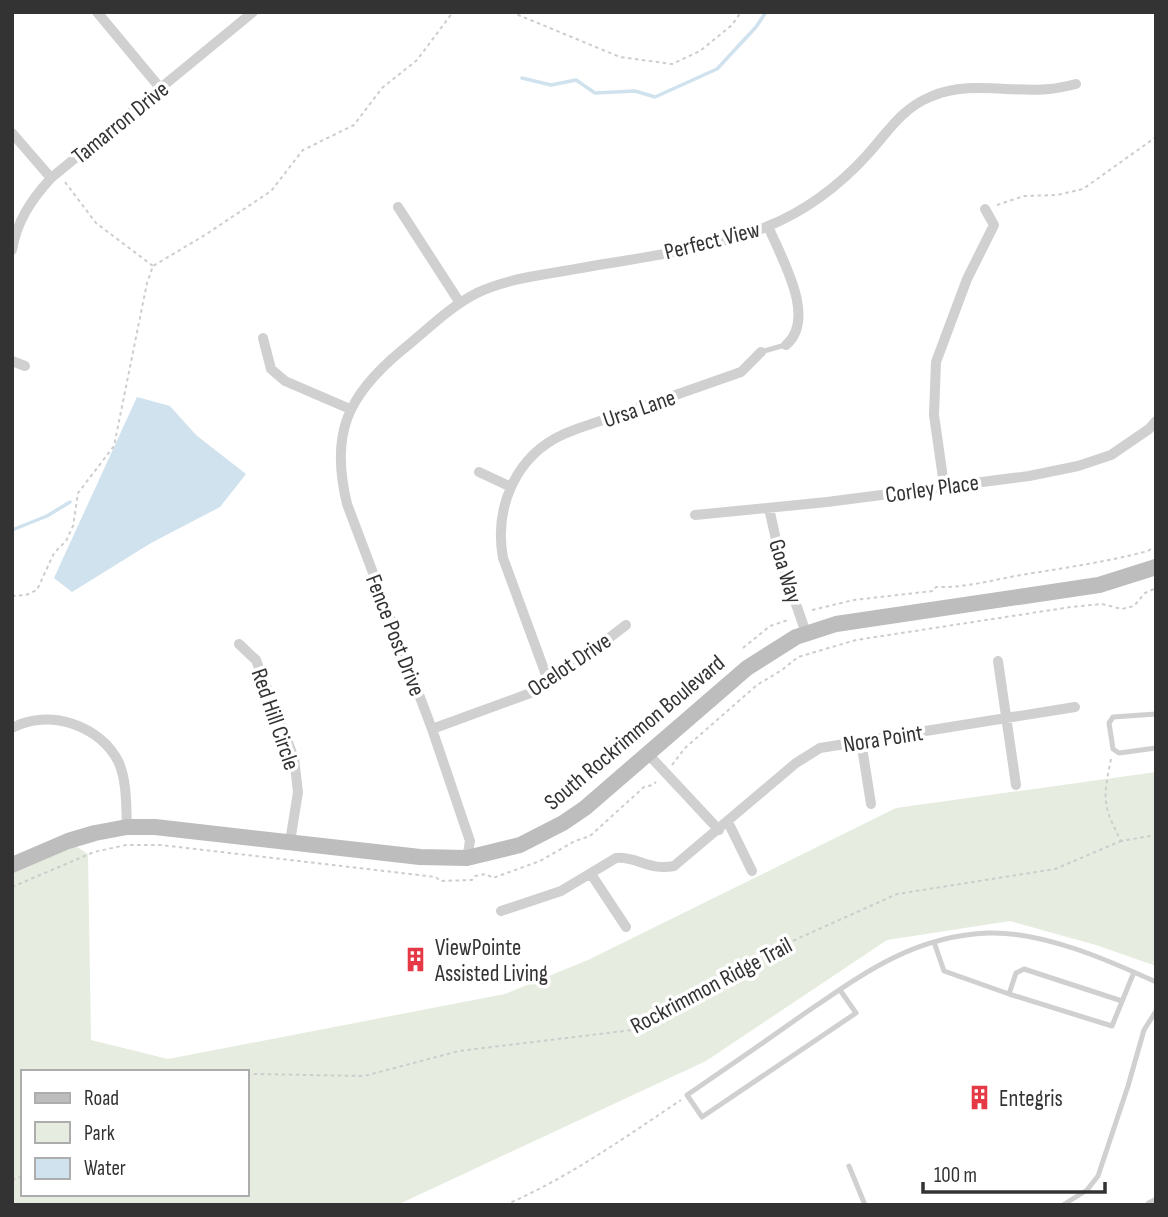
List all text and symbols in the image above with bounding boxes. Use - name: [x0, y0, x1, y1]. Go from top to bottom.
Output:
- street label: Tamarron Drive: [67, 75, 175, 170]
- street label: Perfect View: [661, 216, 763, 266]
- street label: Ursa Lane: [599, 384, 679, 434]
- street label: Corley Place: [884, 469, 981, 509]
- street label: Goa Way: [762, 536, 808, 607]
- street label: Fence Post Drive: [359, 571, 431, 700]
- street label: Ocelot Drive: [523, 627, 617, 703]
- street label: South Rockrimmon Boulevard: [539, 649, 731, 816]
- street label: Red Hill Circle: [245, 665, 305, 774]
- street label: Nora Point: [841, 719, 925, 759]
- street label: Rockrimmon Ridge Trail: [626, 931, 797, 1040]
- place label: ViewPointe Assisted Living: [434, 934, 548, 988]
- building icon: ViewPointe Assisted Living: [401, 946, 429, 974]
- legend: [21, 1070, 248, 1196]
- building icon: Entegris: [965, 1084, 993, 1112]
- place label: Entegris: [999, 1085, 1063, 1113]
- text: Road: [84, 1086, 119, 1111]
- text: Park: [84, 1121, 115, 1146]
- scale bar: [923, 1150, 1105, 1194]
- text: Water: [84, 1156, 126, 1181]
- text: 100 m: [934, 1163, 977, 1188]

